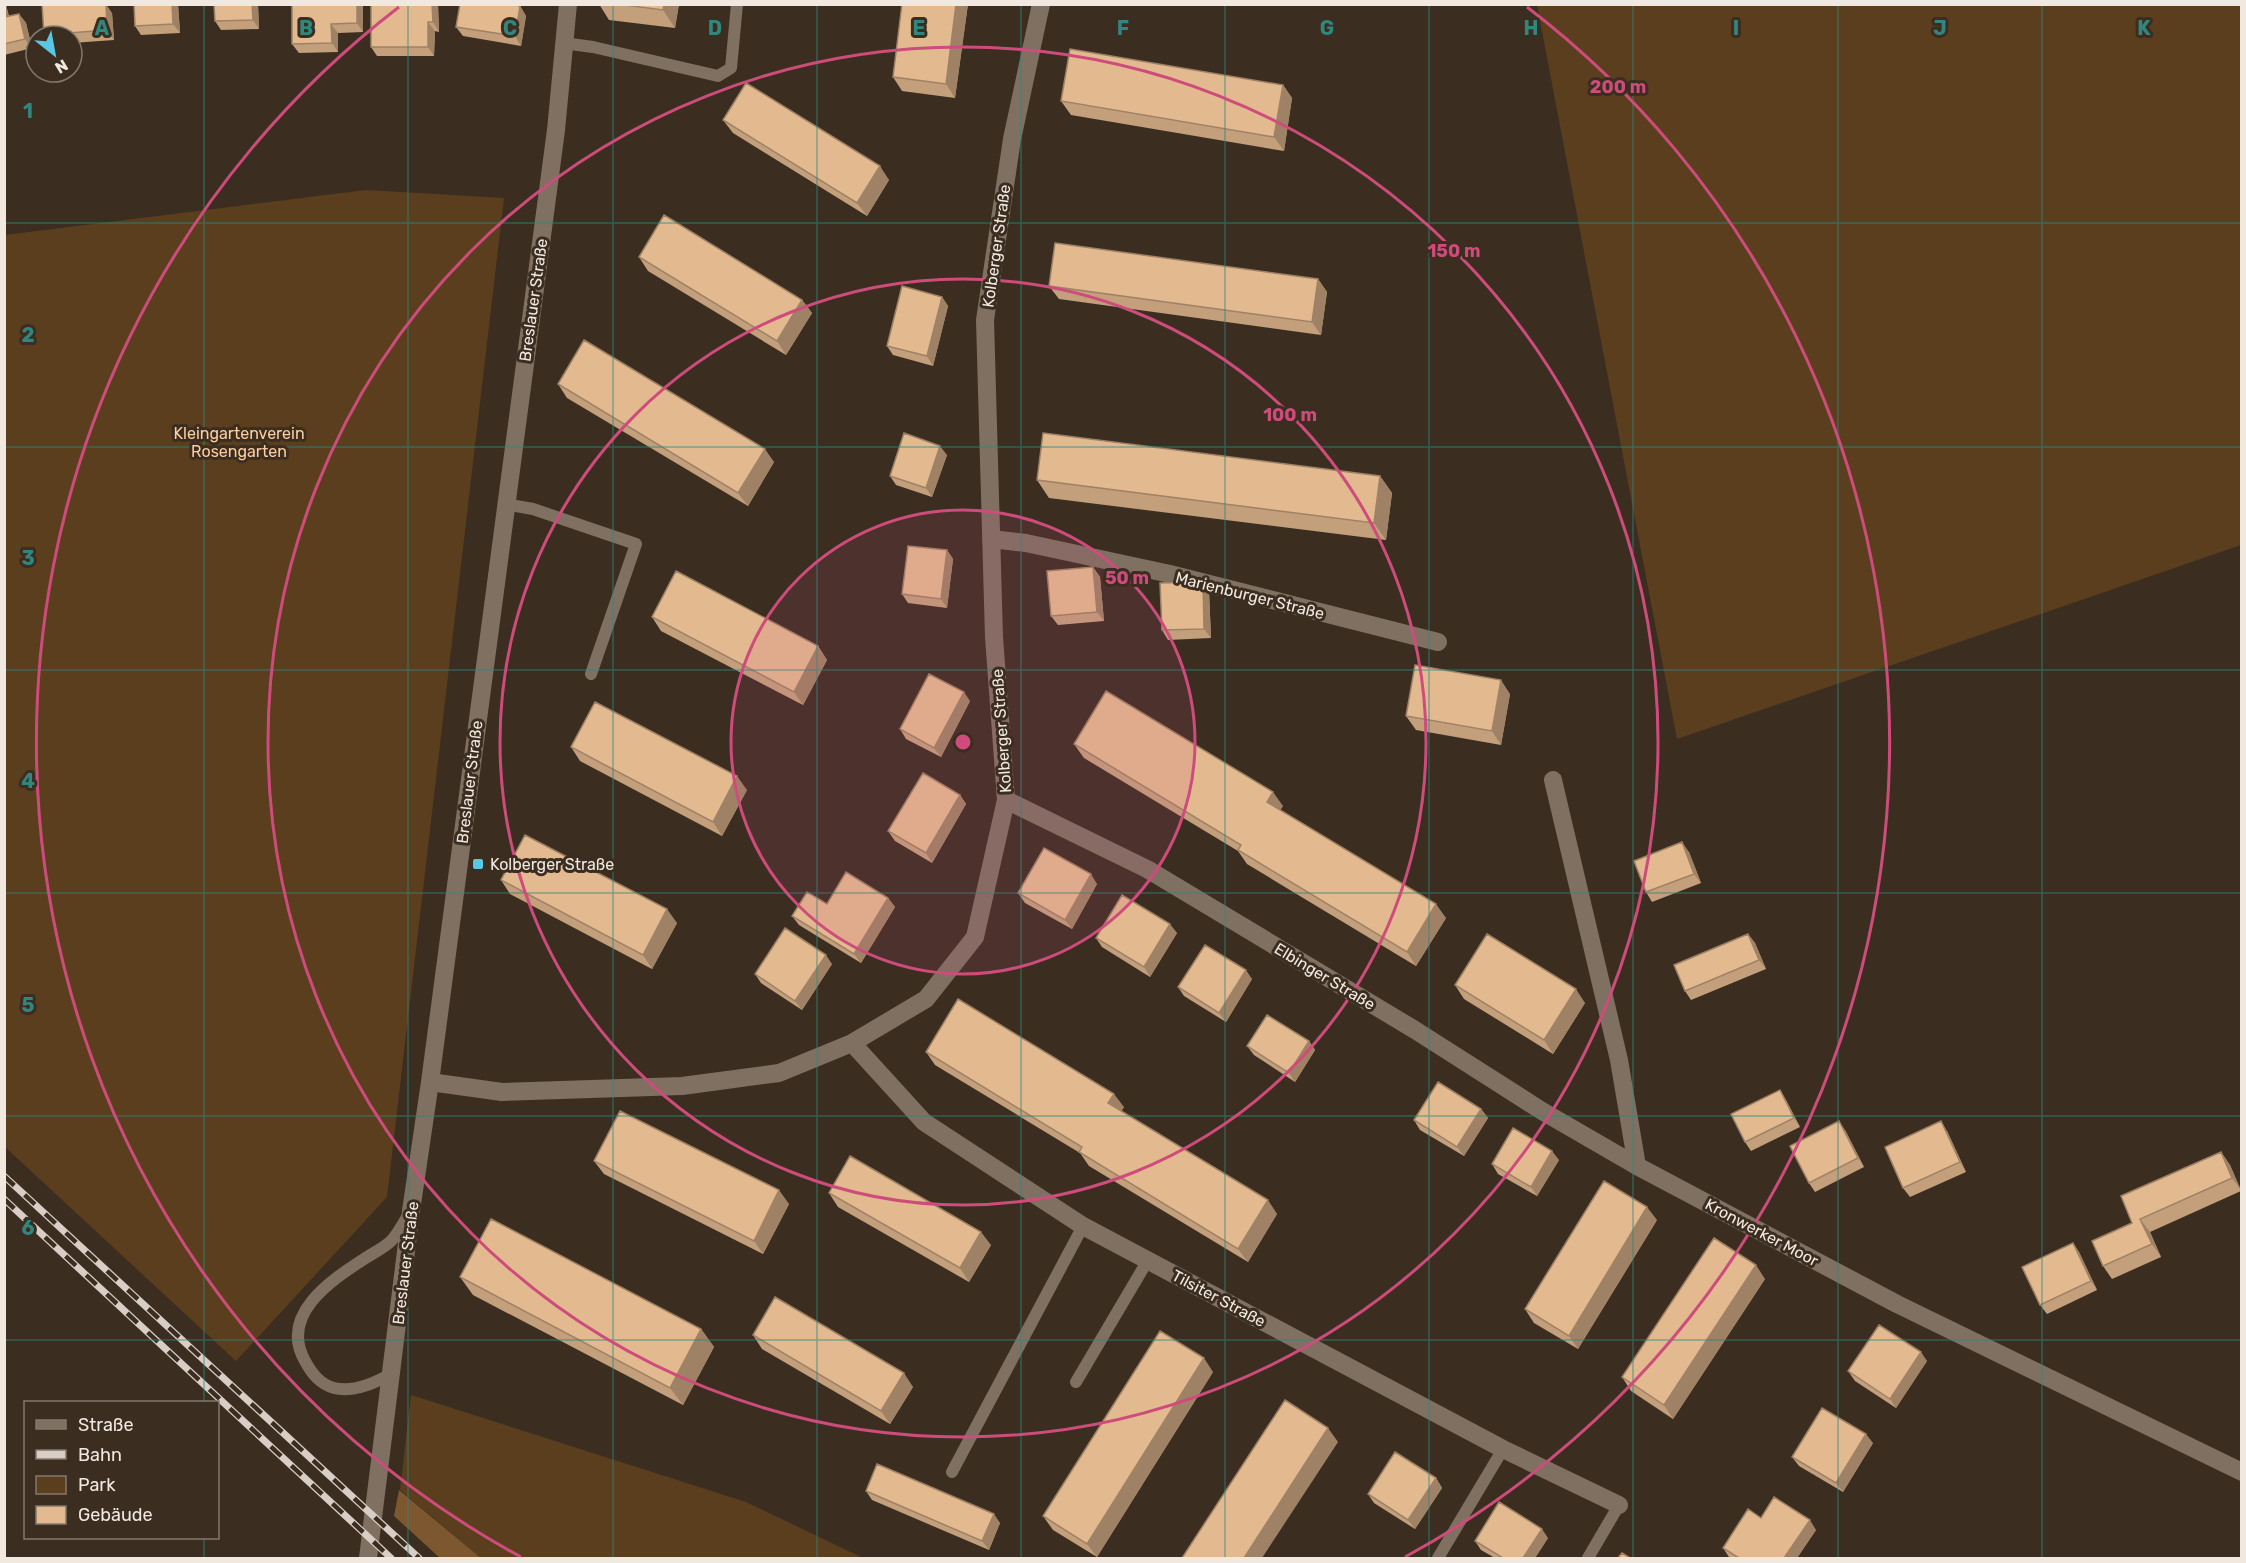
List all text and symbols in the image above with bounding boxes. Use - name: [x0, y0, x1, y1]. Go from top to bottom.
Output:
- text: A: [95, 16, 110, 40]
- text: B: [299, 16, 313, 40]
- text: C: [503, 16, 517, 40]
- text: D: [708, 16, 722, 40]
- text: E: [913, 16, 925, 40]
- text: F: [1117, 16, 1129, 40]
- text: G: [1320, 16, 1334, 40]
- text: H: [1524, 16, 1538, 40]
- text: I: [1733, 16, 1739, 40]
- text: J: [1933, 16, 1947, 40]
- text: K: [2137, 16, 2151, 40]
- north arrow: [24, 24, 84, 84]
- text: N: [52, 55, 71, 78]
- text: 200 m: [1590, 76, 1646, 98]
- text: 1: [23, 99, 33, 123]
- street label: Kolberger Straße: [978, 183, 1015, 309]
- street label: Breslauer Straße: [515, 237, 552, 363]
- text: 150 m: [1427, 240, 1481, 262]
- text: 2: [22, 323, 35, 347]
- text: 100 m: [1263, 404, 1317, 426]
- park label: Kleingartenverein Rosengarten: [173, 424, 305, 461]
- text: 3: [21, 546, 35, 570]
- text: 50 m: [1105, 567, 1149, 589]
- street label: Marienburger Straße: [1173, 568, 1326, 623]
- street label: Kolberger Straße: [988, 668, 1015, 794]
- street label: Breslauer Straße: [453, 719, 486, 845]
- centre of rings: [953, 732, 973, 752]
- text: 4: [21, 769, 35, 793]
- place label: Kolberger Straße: [490, 855, 614, 874]
- marker: Kolberger Straße: [471, 857, 485, 871]
- street label: Elbinger Straße: [1271, 939, 1379, 1014]
- text: 5: [22, 993, 35, 1017]
- street label: Kronwerker Moor: [1702, 1195, 1822, 1270]
- street label: Breslauer Straße: [389, 1200, 422, 1326]
- text: 6: [21, 1216, 35, 1240]
- street label: Tilsiter Straße: [1169, 1266, 1269, 1331]
- legend: [24, 1401, 219, 1539]
- text: Straße: [78, 1414, 134, 1436]
- text: Bahn: [78, 1444, 122, 1466]
- text: Park: [78, 1474, 116, 1496]
- text: Gebäude: [78, 1504, 153, 1526]

